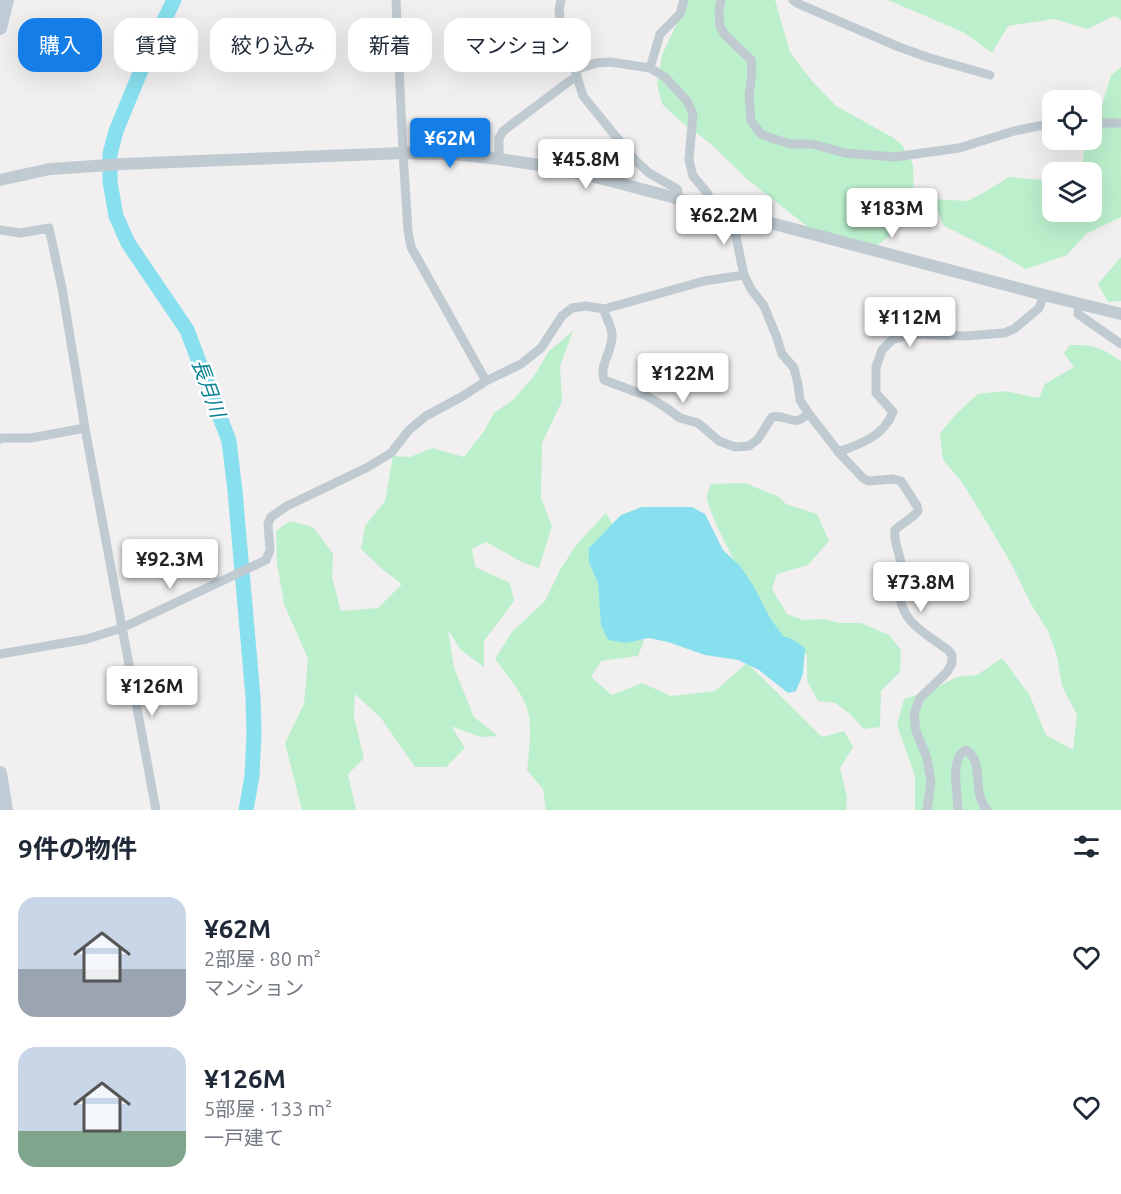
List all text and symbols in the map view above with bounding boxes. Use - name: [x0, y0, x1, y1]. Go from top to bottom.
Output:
- chip: 購入: [18, 18, 102, 72]
- chip: 賃貸: [114, 18, 198, 72]
- chip: 絞り込み: [210, 18, 336, 72]
- chip: 新着: [348, 18, 432, 72]
- chip: マンション: [444, 18, 591, 72]
- map controls: [1042, 90, 1102, 222]
- button: locate: [1042, 90, 1102, 150]
- pin: ¥62M: [414, 118, 486, 169]
- text: ¥62M: [424, 126, 476, 149]
- pin: ¥45.8M: [537, 139, 635, 190]
- text: ¥45.8M: [552, 147, 620, 170]
- button: layers: [1042, 162, 1102, 222]
- pin: ¥183M: [850, 188, 934, 239]
- pin: ¥62.2M: [675, 195, 773, 246]
- text: ¥183M: [861, 196, 923, 219]
- text: ¥62.2M: [690, 203, 758, 226]
- pin: ¥112M: [868, 297, 952, 348]
- text: ¥112M: [879, 305, 941, 328]
- pin: ¥122M: [641, 353, 725, 404]
- water label: 長月川: [188, 356, 231, 422]
- text: ¥122M: [652, 361, 714, 384]
- pin: ¥92.3M: [121, 539, 219, 590]
- text: ¥92.3M: [136, 547, 204, 570]
- pin: ¥73.8M: [872, 562, 970, 613]
- text: ¥73.8M: [887, 570, 955, 593]
- pin: ¥126M: [110, 666, 194, 717]
- text: ¥126M: [121, 674, 183, 697]
- icon: filters: [1070, 830, 1103, 863]
- text: 9件の物件: [18, 834, 137, 863]
- text: ¥62M: [204, 914, 271, 943]
- icon: home: [66, 921, 138, 993]
- icon: heart: [1070, 941, 1103, 974]
- text: 2部屋 · 80 m²: [204, 947, 321, 970]
- text: マンション: [204, 976, 304, 999]
- text: ¥126M: [204, 1064, 286, 1093]
- icon: home: [66, 1071, 138, 1143]
- icon: heart: [1070, 1091, 1103, 1124]
- text: 5部屋 · 133 m²: [204, 1097, 332, 1120]
- text: 一戸建て: [204, 1126, 284, 1149]

